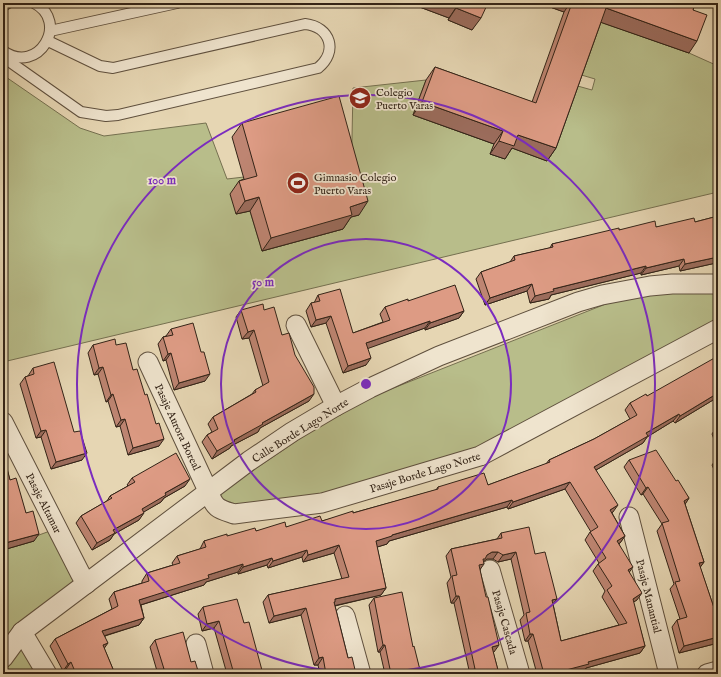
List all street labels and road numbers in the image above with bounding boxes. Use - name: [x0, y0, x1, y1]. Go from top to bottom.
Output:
- street label: Pasaje Aurora Boreal: [151, 382, 203, 473]
- street label: Calle Borde Lago Norte: [250, 395, 351, 466]
- street label: Pasaje Borde Lago Norte: [368, 449, 482, 496]
- street label: Pasaje Altamar: [22, 471, 64, 536]
- street label: Pasaje Manantial: [632, 558, 664, 635]
- street label: Pasaje Cascada: [488, 588, 520, 656]

